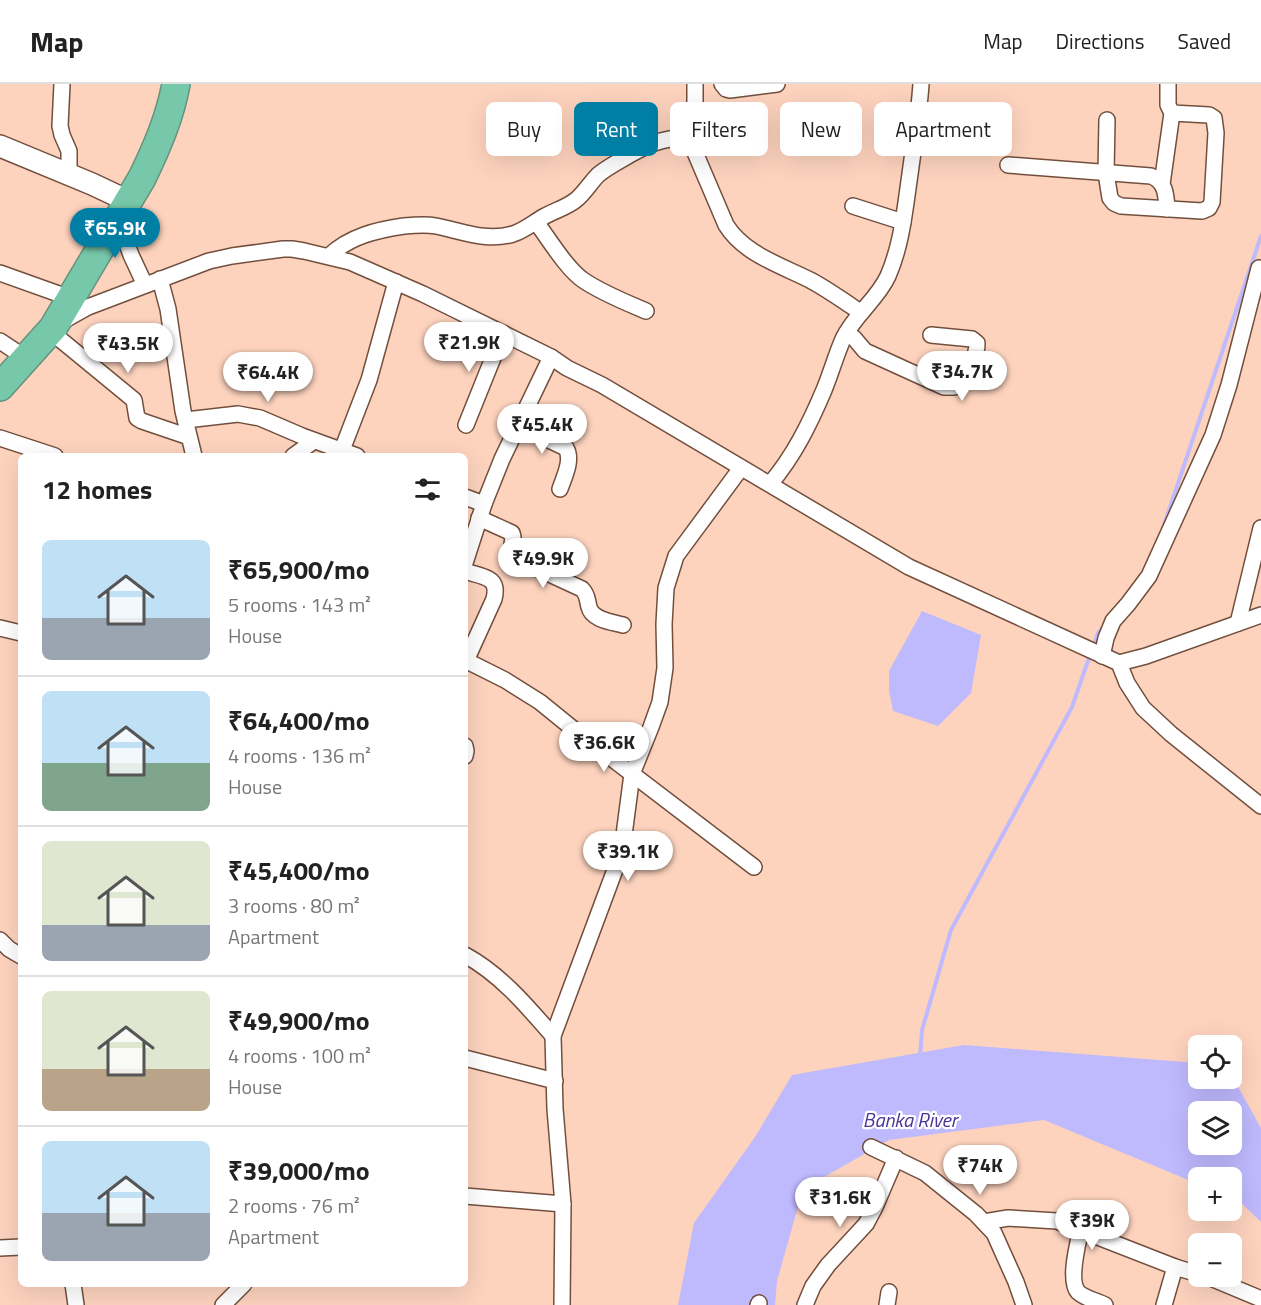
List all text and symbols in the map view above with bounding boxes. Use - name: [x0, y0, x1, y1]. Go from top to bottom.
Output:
- text: Map: [30, 20, 84, 63]
- text: Map: [983, 25, 1023, 57]
- text: Directions: [1056, 25, 1145, 57]
- text: Saved: [1178, 25, 1231, 57]
- chip: Buy: [486, 102, 562, 156]
- chip: Rent: [574, 102, 658, 156]
- chip: Filters: [670, 102, 768, 156]
- chip: New: [780, 102, 862, 156]
- chip: Apartment: [874, 102, 1012, 156]
- pin: ₹65.9K: [66, 208, 164, 259]
- text: ₹65.9K: [84, 212, 146, 243]
- pin: ₹21.9K: [420, 322, 518, 373]
- pin: ₹43.5K: [79, 323, 177, 374]
- text: ₹21.9K: [438, 326, 500, 357]
- text: ₹43.5K: [97, 327, 159, 358]
- pin: ₹34.7K: [913, 351, 1011, 402]
- pin: ₹64.4K: [219, 352, 317, 403]
- text: ₹34.7K: [931, 355, 993, 386]
- text: ₹64.4K: [237, 356, 299, 387]
- pin: ₹45.4K: [493, 404, 591, 455]
- text: ₹45.4K: [511, 408, 573, 439]
- text: 12 homes: [42, 470, 152, 509]
- icon: filters: [411, 473, 444, 506]
- pin: ₹49.9K: [494, 538, 592, 589]
- text: ₹49.9K: [512, 542, 574, 573]
- text: ₹65,900/mo: [228, 550, 370, 589]
- icon: home: [90, 564, 162, 636]
- text: 5 rooms · 143 m²: [228, 589, 371, 620]
- text: House: [228, 620, 282, 651]
- text: ₹64,400/mo: [228, 701, 370, 740]
- icon: home: [90, 715, 162, 787]
- pin: ₹36.6K: [555, 722, 653, 773]
- text: ₹36.6K: [573, 726, 635, 757]
- text: 4 rooms · 136 m²: [228, 740, 371, 771]
- text: House: [228, 771, 282, 802]
- pin: ₹39.1K: [579, 831, 677, 882]
- text: ₹39.1K: [597, 835, 659, 866]
- text: ₹45,400/mo: [228, 851, 370, 890]
- icon: home: [90, 865, 162, 937]
- text: 3 rooms · 80 m²: [228, 890, 360, 921]
- text: Apartment: [228, 921, 319, 952]
- text: ₹49,900/mo: [228, 1001, 370, 1040]
- icon: home: [90, 1015, 162, 1087]
- map controls: [1188, 1035, 1242, 1287]
- button: locate: [1188, 1035, 1242, 1089]
- text: 4 rooms · 100 m²: [228, 1040, 371, 1071]
- text: House: [228, 1071, 282, 1102]
- button: layers: [1188, 1101, 1242, 1155]
- water label: Banka River: [863, 1104, 960, 1135]
- pin: ₹74K: [944, 1145, 1016, 1196]
- text: ₹74K: [957, 1149, 1003, 1180]
- text: ₹39,000/mo: [228, 1151, 370, 1190]
- icon: home: [90, 1165, 162, 1237]
- button: +: [1188, 1167, 1242, 1221]
- pin: ₹31.6K: [791, 1177, 889, 1228]
- text: ₹31.6K: [809, 1181, 871, 1212]
- text: 2 rooms · 76 m²: [228, 1190, 360, 1221]
- pin: ₹39K: [1056, 1200, 1128, 1251]
- text: ₹39K: [1069, 1204, 1115, 1235]
- text: Apartment: [228, 1221, 319, 1252]
- button: −: [1188, 1233, 1242, 1287]

